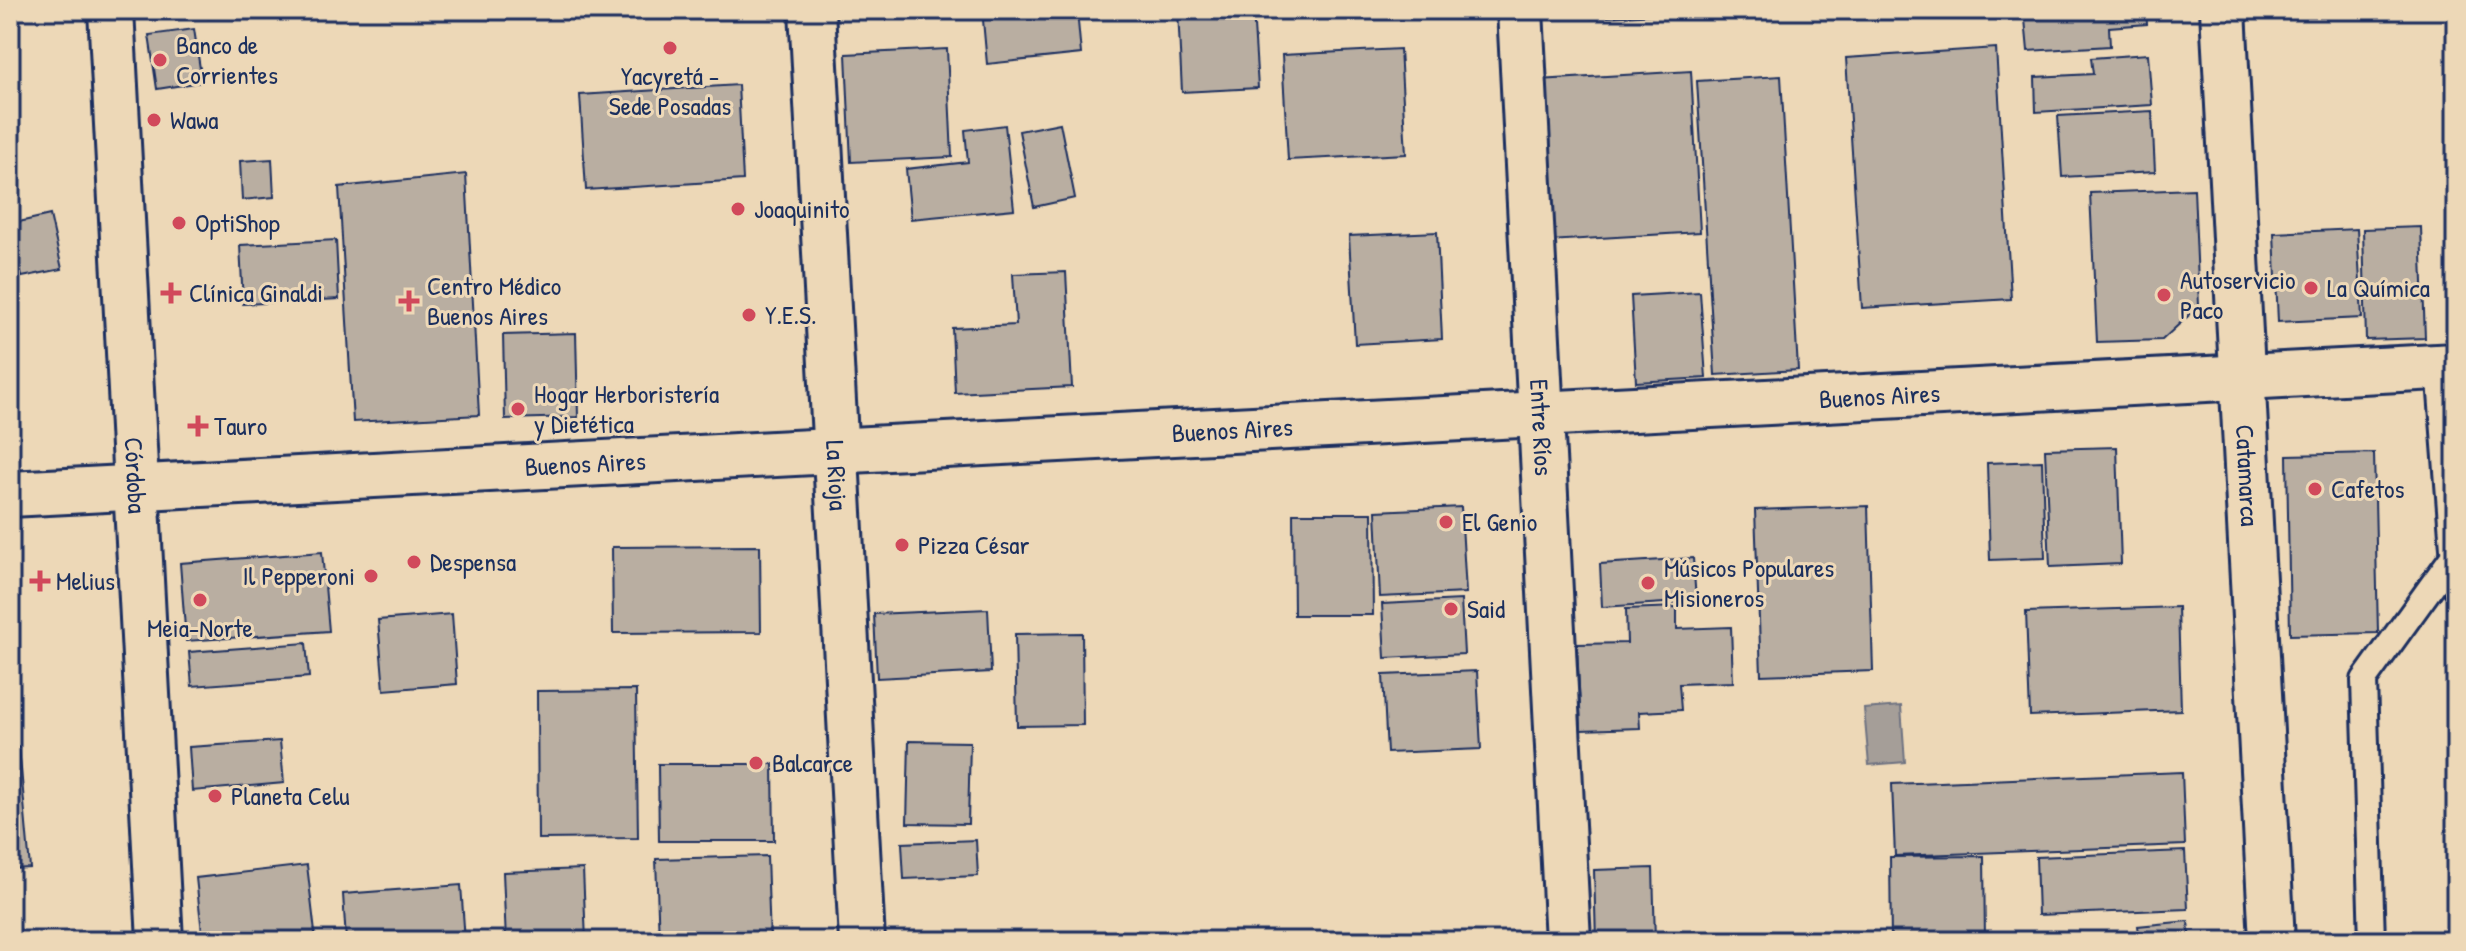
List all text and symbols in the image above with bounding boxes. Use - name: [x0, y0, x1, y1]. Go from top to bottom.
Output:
- place label: Banco de Corrientes: [176, 27, 278, 92]
- marker: Yacyretá - Sede Posadas: [661, 39, 679, 57]
- marker: Banco de Corrientes: [151, 51, 169, 69]
- place label: Yacyretá - Sede Posadas: [609, 58, 731, 123]
- place label: Wawa: [170, 102, 218, 137]
- marker: Wawa: [145, 111, 163, 129]
- place label: Joaquinito: [754, 191, 850, 226]
- marker: Joaquinito: [729, 200, 747, 218]
- place label: OptiShop: [195, 205, 280, 240]
- marker: OptiShop: [170, 214, 188, 232]
- place label: Autoservicio Paco: [2180, 262, 2296, 327]
- place label: Centro Médico Buenos Aires: [427, 268, 561, 333]
- place label: La Química: [2327, 270, 2430, 305]
- place label: Clínica Ginaldi: [189, 275, 323, 310]
- marker: La Química: [2302, 279, 2320, 297]
- marker: Clínica Ginaldi: [160, 282, 182, 304]
- marker: Autoservicio Paco: [2155, 286, 2173, 304]
- marker: Centro Médico Buenos Aires: [398, 290, 420, 312]
- place label: Y.E.S.: [765, 297, 817, 332]
- marker: Y.E.S.: [740, 306, 758, 324]
- street label: Buenos Aires: [1818, 375, 1941, 416]
- place label: Hogar Herboristería y Dietética: [534, 376, 719, 441]
- street label: Entre Ríos: [1522, 378, 1562, 477]
- marker: Hogar Herboristería y Dietética: [509, 400, 527, 418]
- place label: Tauro: [214, 408, 267, 443]
- street label: Buenos Aires: [1171, 409, 1294, 450]
- marker: Tauro: [189, 417, 207, 435]
- street label: Catamarca: [2228, 424, 2268, 527]
- street label: Córdoba: [117, 436, 155, 514]
- street label: La Rioja: [818, 439, 857, 511]
- street label: Buenos Aires: [524, 443, 647, 484]
- place label: Cafetos: [2331, 471, 2405, 506]
- marker: Cafetos: [2306, 480, 2324, 498]
- place label: El Genio: [1462, 504, 1537, 539]
- marker: El Genio: [1437, 513, 1455, 531]
- place label: Pizza César: [918, 527, 1030, 562]
- marker: Pizza César: [893, 536, 911, 554]
- place label: Despensa: [430, 544, 516, 579]
- place label: Músicos Populares Misioneros: [1664, 550, 1834, 615]
- marker: Despensa: [405, 553, 423, 571]
- place label: Il Pepperoni: [242, 558, 355, 593]
- place label: Melius: [56, 563, 115, 598]
- marker: Il Pepperoni: [362, 567, 380, 585]
- marker: Melius: [31, 572, 49, 590]
- marker: Músicos Populares Misioneros: [1639, 574, 1657, 592]
- marker: Meia-Norte: [191, 591, 209, 609]
- place label: Said: [1467, 591, 1505, 626]
- marker: Said: [1442, 600, 1460, 618]
- place label: Meia-Norte: [147, 610, 253, 645]
- place label: Balcarce: [772, 745, 853, 780]
- marker: Balcarce: [747, 754, 765, 772]
- place label: Planeta Celu: [231, 778, 350, 813]
- marker: Planeta Celu: [206, 787, 224, 805]

